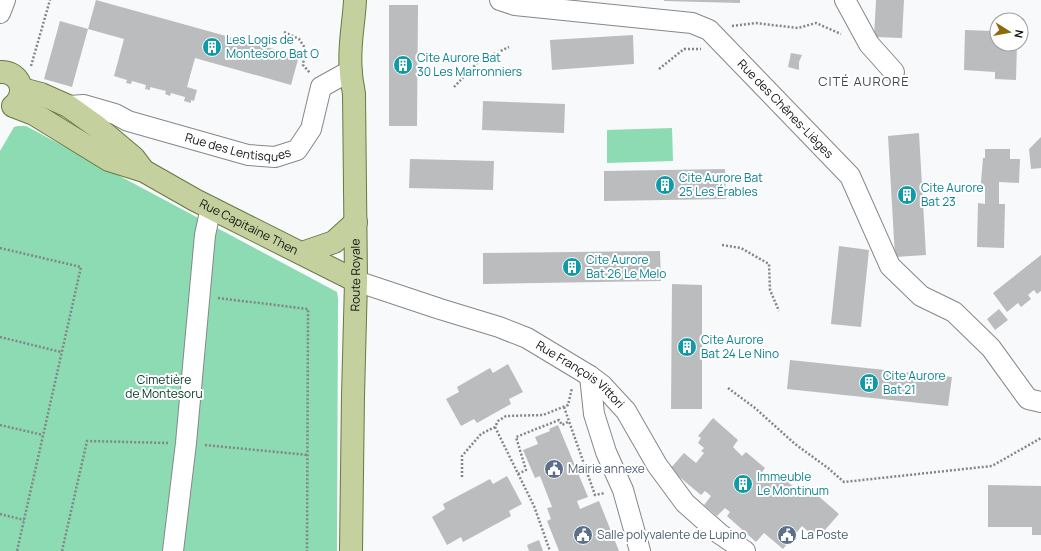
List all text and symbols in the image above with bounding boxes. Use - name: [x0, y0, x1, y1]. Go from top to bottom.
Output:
- north arrow: [989, 12, 1029, 52]
- text: N: [1011, 29, 1027, 39]
- place label: Les Logis de Montesoro Bat O: [226, 31, 319, 62]
- building icon: Les Logis de Montesoro Bat O: [201, 36, 223, 58]
- place label: Cite Aurore Bat 30 Les Marronniers: [417, 49, 522, 80]
- building icon: Cite Aurore Bat 30 Les Marronniers: [392, 54, 414, 76]
- street label: Rue des Chênes-Lièges: [734, 56, 837, 162]
- district label: CITÉ AURORE: [818, 72, 910, 90]
- street label: Rue des Lentisques: [183, 129, 293, 165]
- place label: Cite Aurore Bat 25 Les Érables: [679, 169, 763, 200]
- building icon: Cite Aurore Bat 25 Les Érables: [654, 174, 676, 196]
- place label: Cite Aurore Bat 23: [921, 179, 984, 210]
- building icon: Cite Aurore Bat 23: [896, 184, 918, 206]
- street label: Rue Capitaine Then: [197, 195, 301, 259]
- street label: Route Royale: [346, 239, 364, 312]
- place label: Cite Aurore Bat 26 Le Melo: [586, 251, 666, 282]
- building icon: Cite Aurore Bat 26 Le Melo: [561, 256, 583, 278]
- place label: Cite Aurore Bat 24 Le Nino: [701, 331, 779, 362]
- street label: Rue François Vittori: [533, 336, 628, 412]
- building icon: Cite Aurore Bat 24 Le Nino: [676, 336, 698, 358]
- place label: Cite Aurore Bat 21: [883, 367, 946, 398]
- park label: Cimetière de Montesoru: [125, 371, 203, 402]
- building icon: Cite Aurore Bat 21: [858, 372, 880, 394]
- public building icon: Mairie annexe: [543, 458, 565, 480]
- place label: Mairie annexe: [568, 460, 645, 477]
- place label: Immeuble Le Montinum: [757, 468, 829, 499]
- building icon: Immeuble Le Montinum: [732, 473, 754, 495]
- public building icon: Salle polyvalente de Lupino: [572, 524, 594, 546]
- public building icon: La Poste: [776, 524, 798, 546]
- place label: Salle polyvalente de Lupino: [597, 526, 746, 543]
- place label: La Poste: [801, 526, 848, 543]

